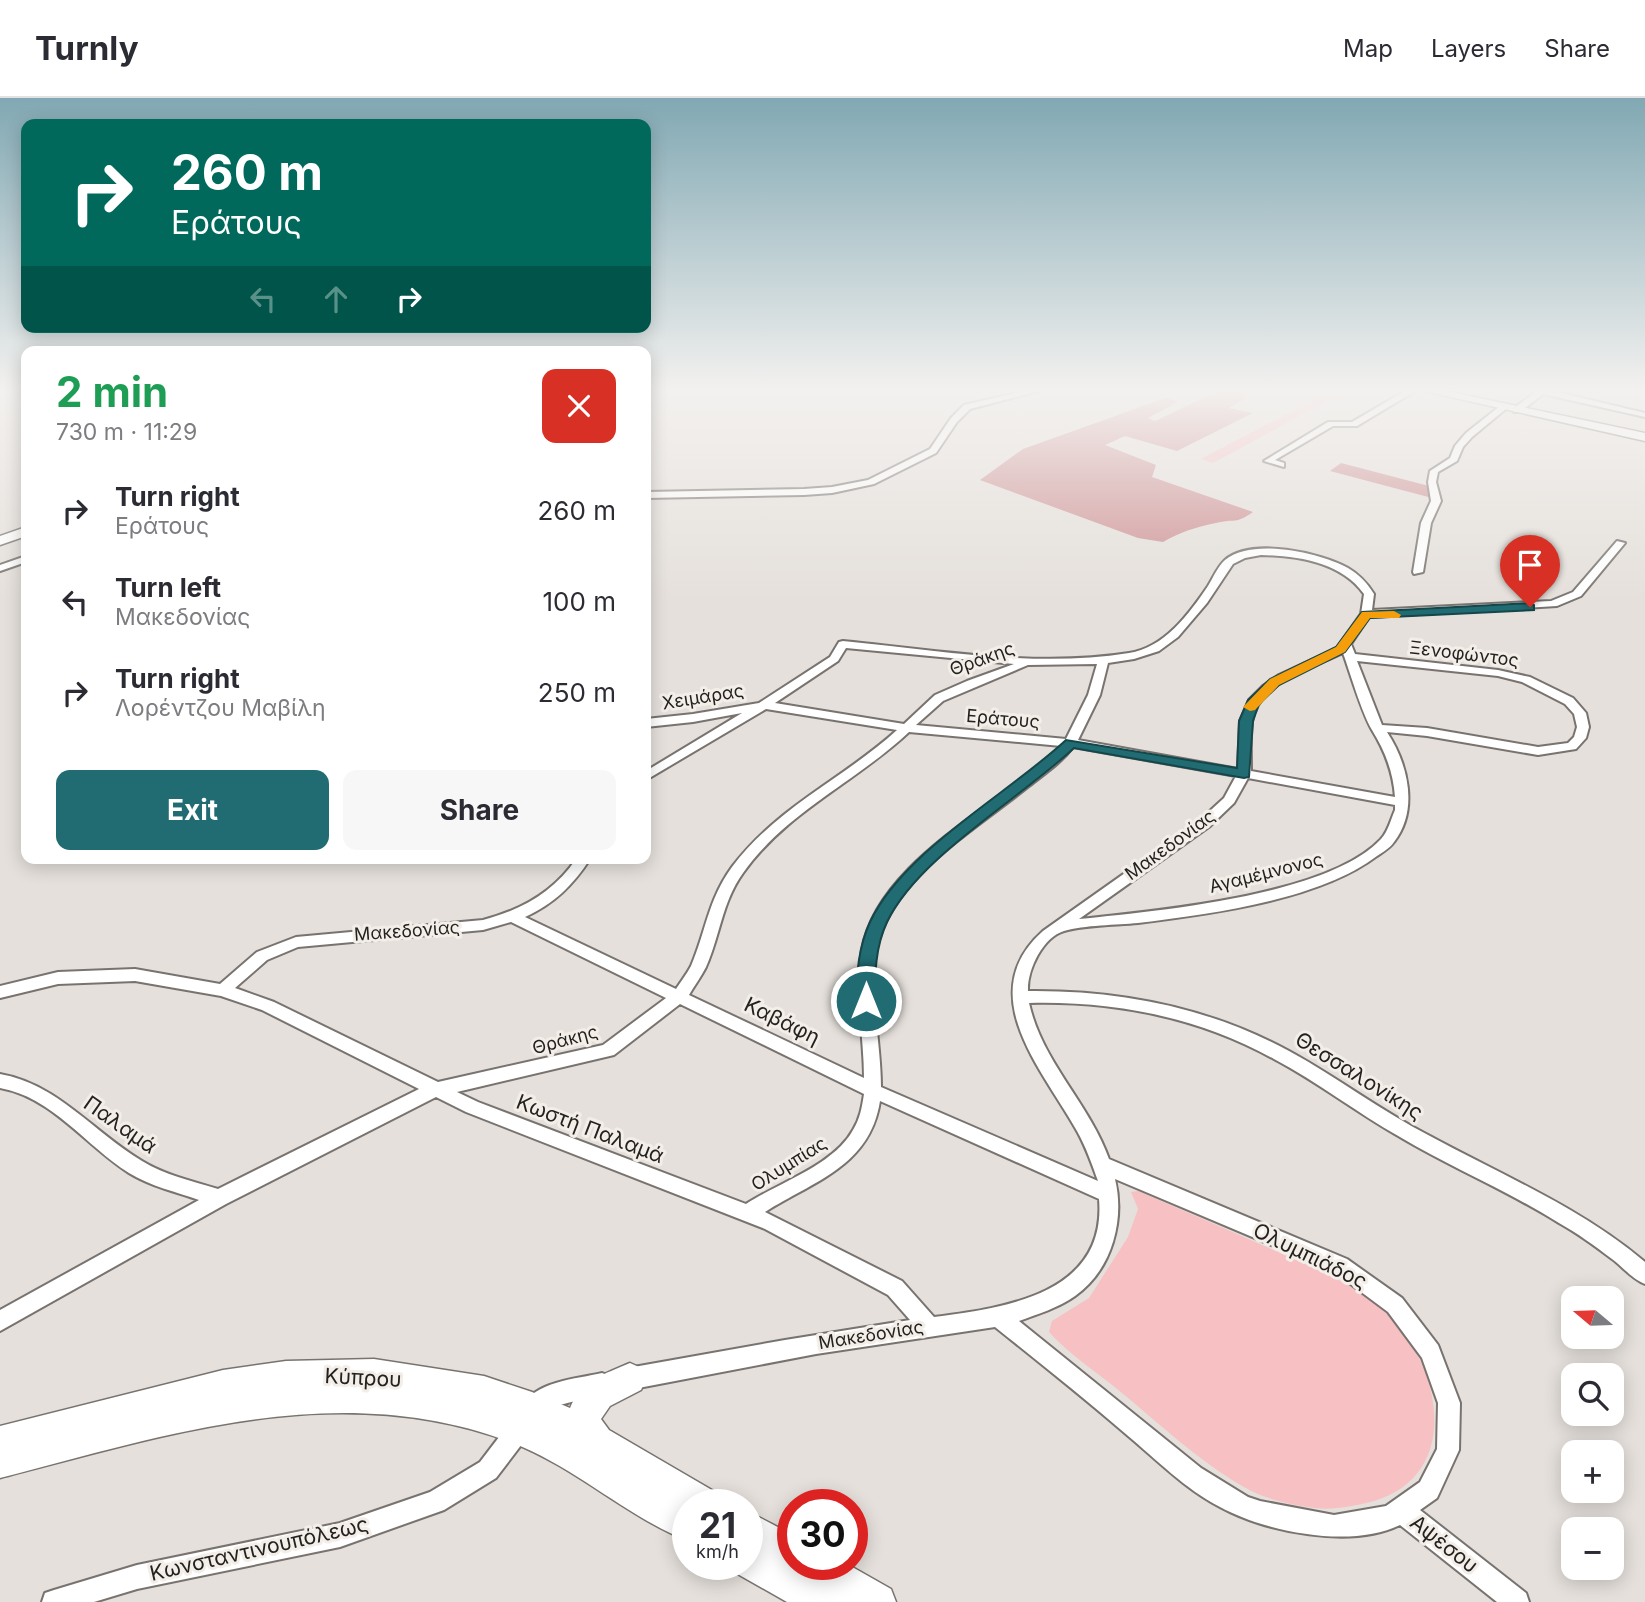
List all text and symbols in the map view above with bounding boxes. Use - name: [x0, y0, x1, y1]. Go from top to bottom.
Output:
- text: Turnly: [35, 28, 139, 68]
- text: Map: [1343, 34, 1393, 63]
- text: Layers: [1431, 34, 1506, 63]
- text: Share: [1544, 34, 1610, 63]
- text: 260 m: [171, 143, 323, 202]
- icon: right: [56, 147, 147, 238]
- text: Εράτους: [171, 203, 302, 242]
- icon: left: [244, 280, 282, 318]
- icon: ahead: [317, 280, 355, 318]
- icon: right: [390, 280, 428, 318]
- text: 2 min: [56, 366, 168, 417]
- button: close: [542, 369, 616, 443]
- text: 730 m · 11:29: [56, 418, 197, 446]
- text: Turn right: [115, 481, 240, 512]
- icon: right: [56, 492, 94, 530]
- text: 260 m: [538, 495, 616, 526]
- text: Εράτους: [115, 512, 209, 540]
- pin: [1500, 535, 1560, 607]
- icon: arrive: [1511, 546, 1549, 584]
- text: Turn left: [115, 572, 221, 603]
- icon: left: [56, 583, 94, 621]
- text: 100 m: [543, 586, 616, 617]
- text: Μακεδονίας: [115, 603, 250, 631]
- street label: Ξενοφώντος: [1408, 636, 1520, 671]
- street label: Θράκης: [947, 637, 1017, 680]
- text: Turn right: [115, 663, 240, 694]
- icon: right: [56, 674, 94, 712]
- text: 250 m: [538, 677, 616, 708]
- street label: Χειμάρας: [660, 680, 745, 713]
- text: Λορέντζου Μαβίλη: [115, 694, 326, 722]
- street label: Εράτους: [965, 705, 1041, 732]
- button: Exit: [56, 770, 329, 850]
- button: Share: [343, 770, 616, 850]
- street label: Μακεδονίας: [1121, 805, 1219, 884]
- street label: Αγαμέμνονος: [1207, 848, 1325, 897]
- street label: Μακεδονίας: [353, 916, 461, 945]
- position arrow: [829, 964, 903, 1038]
- street label: Καβάφη: [740, 992, 824, 1050]
- street label: Θράκης: [530, 1021, 600, 1058]
- street label: Θεσσαλονίκης: [1291, 1026, 1428, 1125]
- street label: Κωστή Παλαμά: [513, 1089, 668, 1168]
- street label: Παλαμά: [79, 1090, 162, 1159]
- street label: Ολυμπίας: [747, 1132, 830, 1195]
- street label: Ολυμπιάδος: [1249, 1217, 1371, 1294]
- north arrow: [1561, 1286, 1624, 1349]
- map controls: [1561, 1286, 1624, 1580]
- street label: Μακεδονίας: [817, 1316, 925, 1353]
- street label: Κύπρου: [324, 1363, 402, 1392]
- button: search: [1561, 1363, 1624, 1426]
- button: +: [1561, 1440, 1624, 1503]
- speed limit sign: 30: [777, 1489, 868, 1580]
- text: 21: [699, 1504, 736, 1546]
- street label: Αψέσου: [1405, 1509, 1483, 1578]
- street label: Κωνσταντινουπόλεως: [147, 1511, 371, 1586]
- button: −: [1561, 1517, 1624, 1580]
- text: km/h: [696, 1541, 739, 1562]

